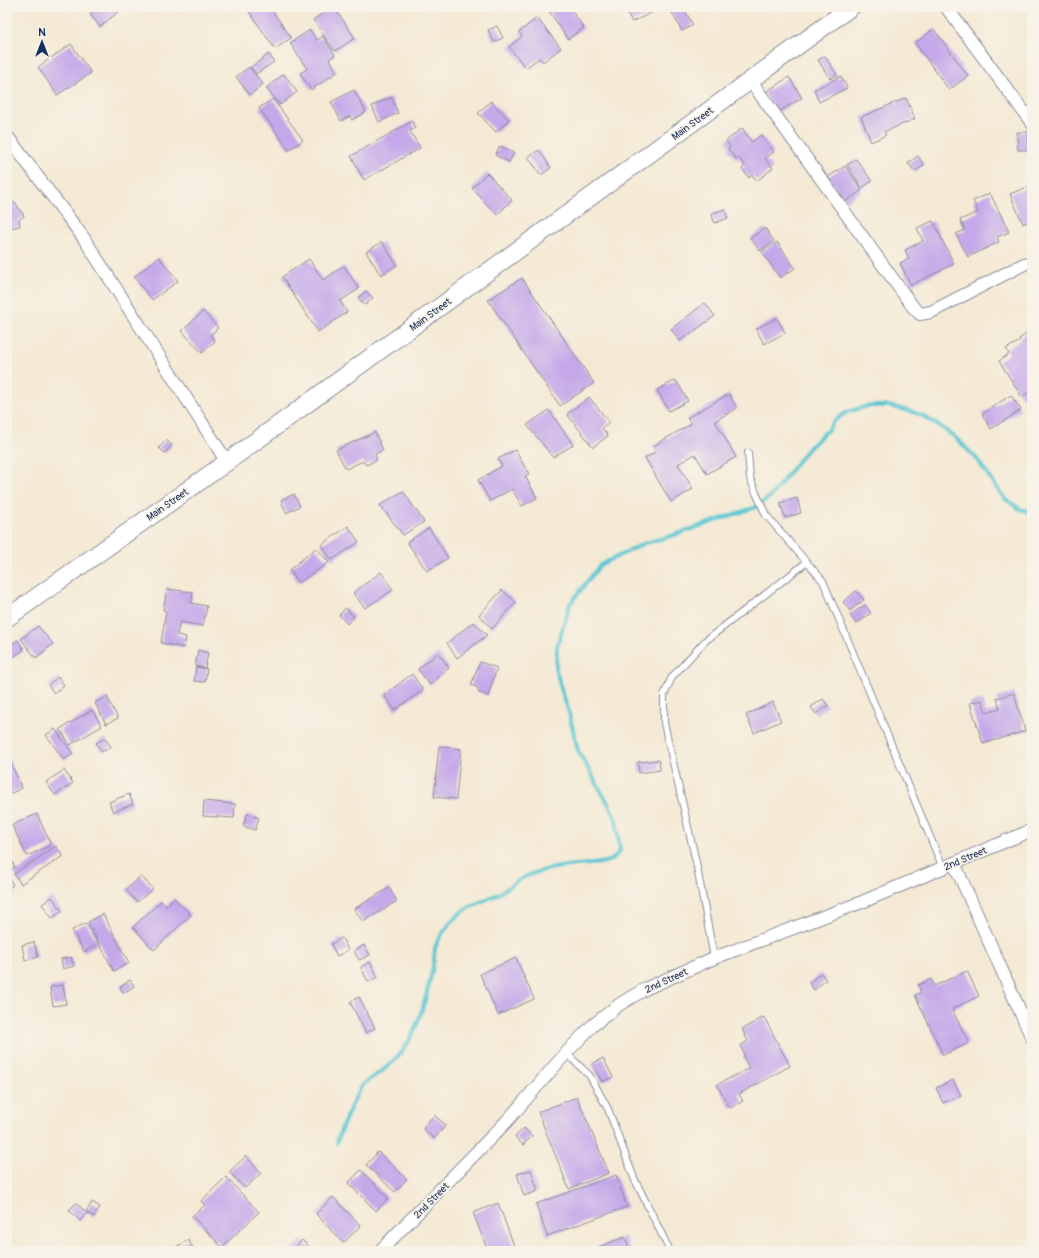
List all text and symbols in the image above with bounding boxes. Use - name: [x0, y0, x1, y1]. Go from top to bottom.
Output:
- north arrow: [22, 22, 62, 62]
- text: N: [38, 26, 46, 39]
- street label: Main Street: [669, 104, 717, 143]
- street label: Main Street: [407, 295, 455, 334]
- street label: Main Street: [144, 485, 192, 524]
- street label: 2nd Street: [942, 844, 990, 873]
- street label: 2nd Street: [643, 965, 690, 996]
- street label: 2nd Street: [411, 1180, 453, 1221]

